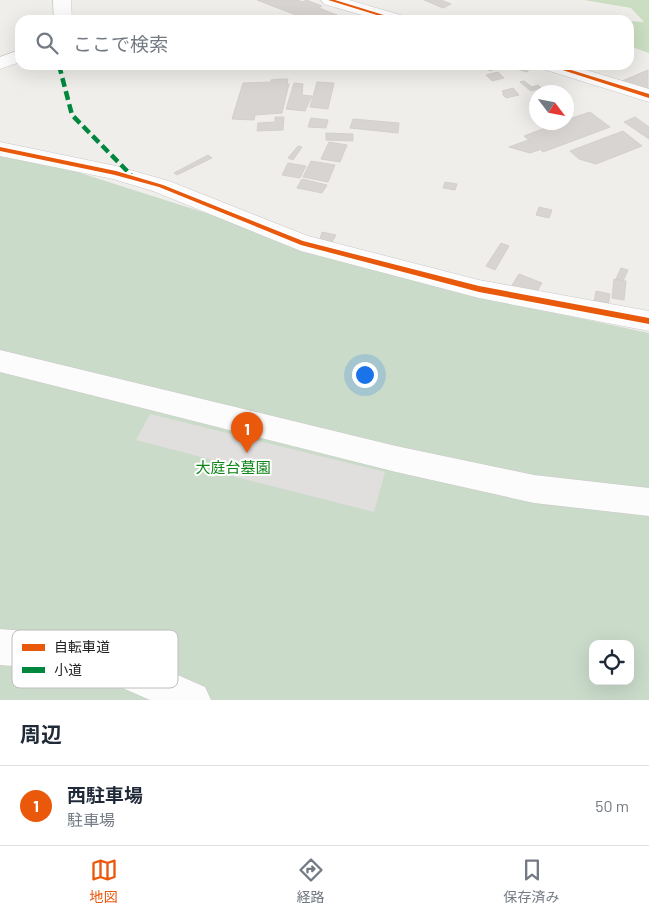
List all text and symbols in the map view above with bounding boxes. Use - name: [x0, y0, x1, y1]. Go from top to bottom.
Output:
- search box: [15, 15, 634, 70]
- icon: search: [33, 29, 61, 57]
- text: ここで検索: [73, 32, 168, 55]
- north arrow: [529, 85, 574, 130]
- your location: [352, 362, 378, 388]
- pin: 1: [231, 412, 263, 453]
- park label: 大庭台墓園: [195, 458, 271, 476]
- legend: [12, 630, 178, 688]
- text: 自転車道: [54, 638, 110, 655]
- map controls: [589, 640, 634, 685]
- button: locate: [589, 640, 634, 685]
- text: 小道: [54, 661, 82, 678]
- text: 周辺: [20, 721, 62, 746]
- text: 西駐車場: [67, 783, 143, 806]
- text: 1: [33, 796, 39, 815]
- text: 50 m: [595, 796, 629, 815]
- text: 駐車場: [67, 810, 115, 829]
- tab: 地図: [90, 856, 118, 906]
- tab: 経路: [297, 856, 325, 906]
- tab: 保存済み: [504, 856, 560, 906]

